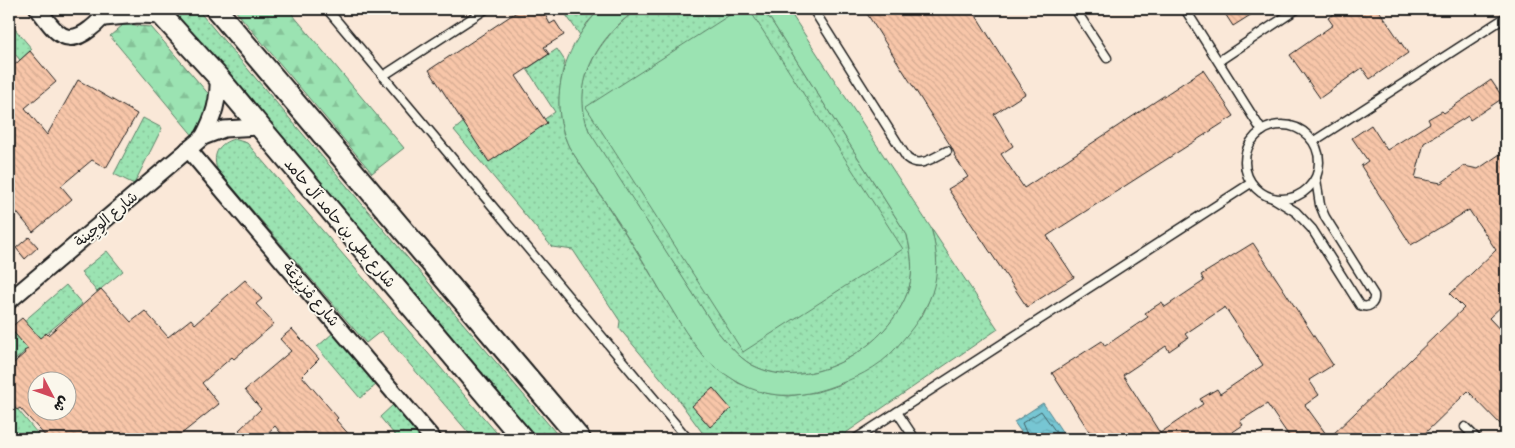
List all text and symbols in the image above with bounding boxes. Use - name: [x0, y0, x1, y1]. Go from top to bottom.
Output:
- street label: شارع بطي بن حامد آل حامد: [278, 155, 399, 294]
- street label: شارع الوِجِينة: [72, 189, 143, 253]
- street label: شارع مْزِيرْعَة: [277, 259, 342, 331]
- north arrow: [28, 370, 78, 420]
- text: ش: [48, 391, 71, 414]

